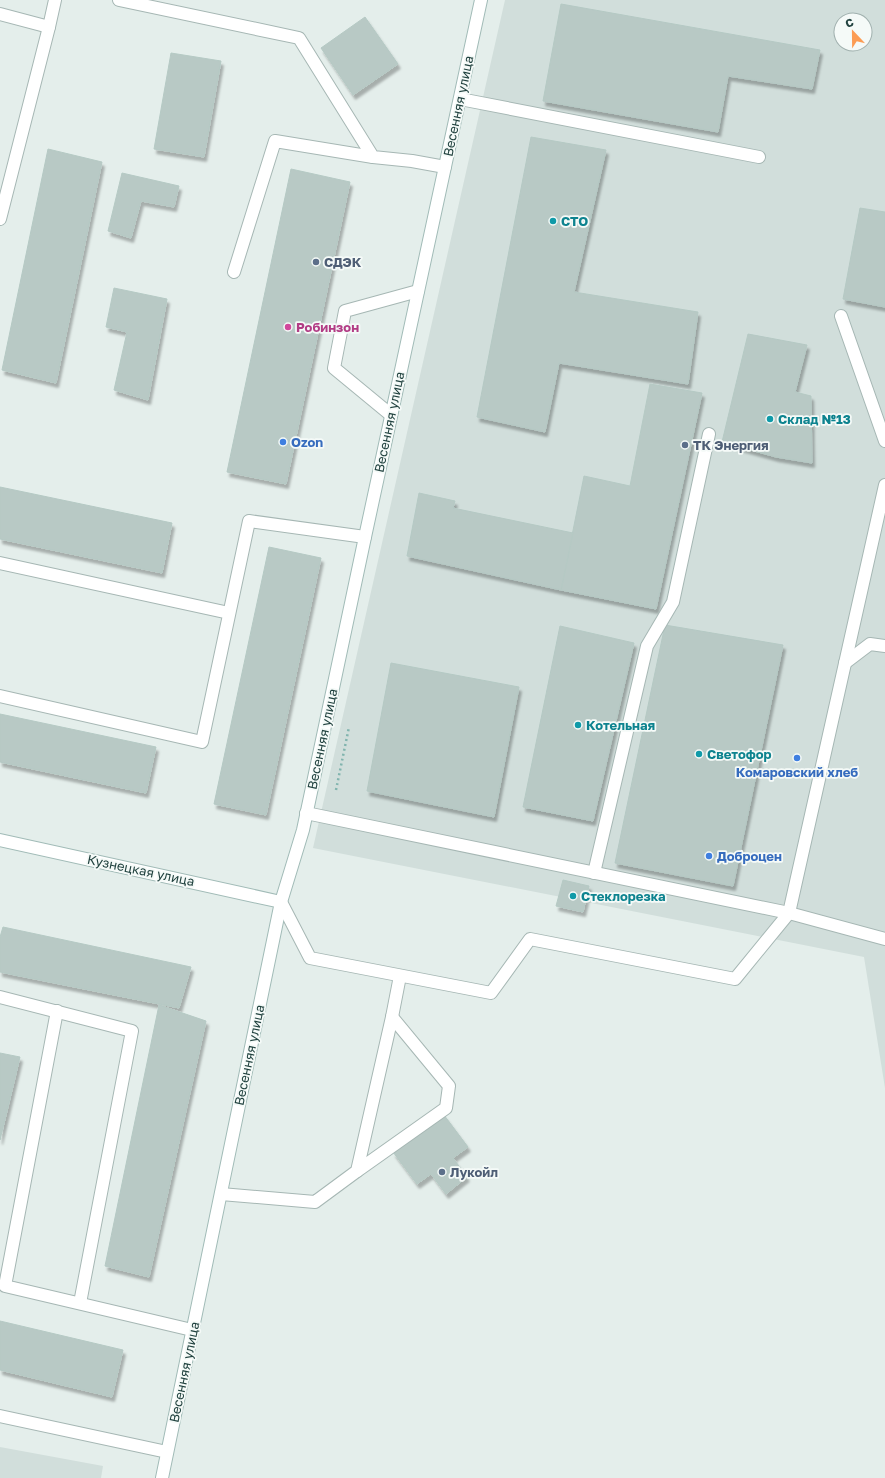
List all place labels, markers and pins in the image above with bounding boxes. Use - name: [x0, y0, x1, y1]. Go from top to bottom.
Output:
- place label: СТО: [561, 213, 588, 229]
- marker: СТО: [548, 216, 558, 226]
- place label: СДЭК: [324, 254, 362, 270]
- marker: СДЭК: [311, 257, 321, 267]
- place label: Робинзон: [296, 319, 359, 335]
- marker: Робинзон: [283, 322, 293, 332]
- place label: Склад №13: [778, 411, 851, 427]
- marker: Склад №13: [765, 414, 775, 424]
- place label: Ozon: [291, 434, 323, 450]
- marker: Ozon: [278, 437, 288, 447]
- place label: ТК Энергия: [693, 437, 769, 453]
- marker: ТК Энергия: [680, 440, 690, 450]
- place label: Котельная: [586, 717, 655, 733]
- marker: Котельная: [573, 720, 583, 730]
- place label: Светофор: [707, 746, 772, 762]
- marker: Светофор: [694, 749, 704, 759]
- marker: Комаровский хлеб: [792, 753, 802, 763]
- place label: Комаровский хлеб: [736, 764, 858, 780]
- place label: Доброцен: [717, 848, 782, 864]
- marker: Доброцен: [704, 851, 714, 861]
- place label: Стеклорезка: [581, 888, 666, 904]
- marker: Стеклорезка: [568, 891, 578, 901]
- place label: Лукойл: [450, 1164, 498, 1180]
- marker: Лукойл: [437, 1167, 447, 1177]

